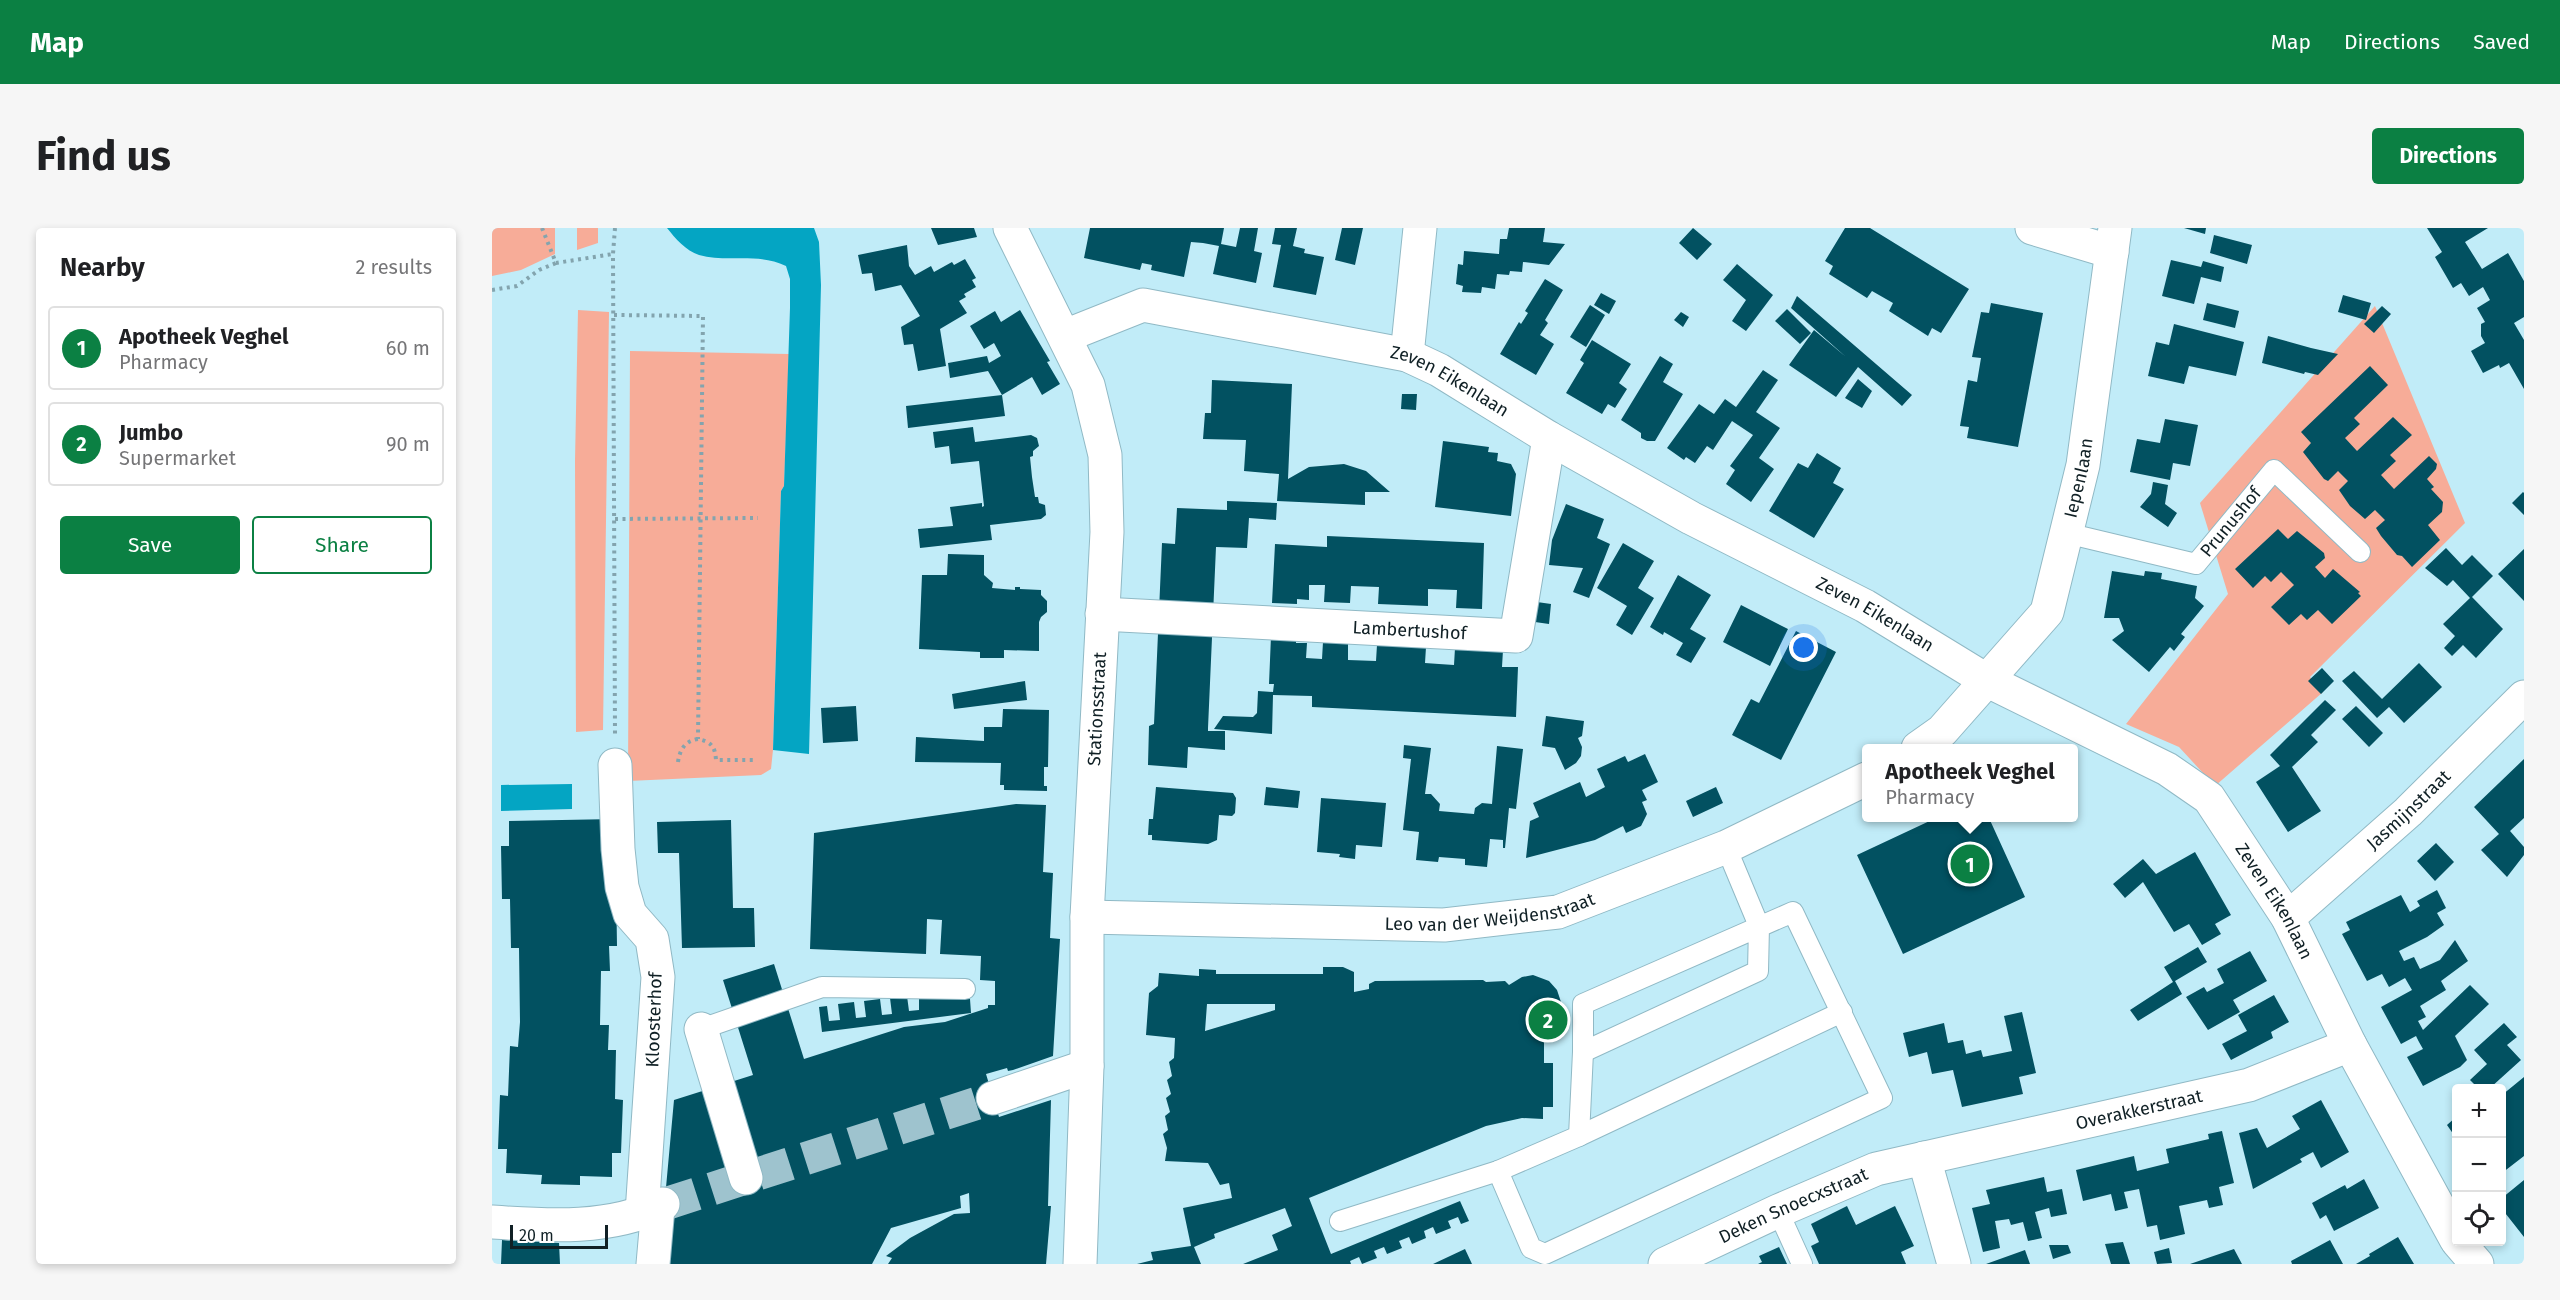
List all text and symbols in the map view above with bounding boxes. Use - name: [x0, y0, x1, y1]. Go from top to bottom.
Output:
- text: Map: [30, 26, 84, 59]
- text: Map: [2271, 29, 2311, 55]
- text: Directions: [2344, 29, 2440, 55]
- text: Saved: [2473, 29, 2530, 55]
- button: Directions: [2372, 128, 2524, 184]
- text: Find us: [36, 131, 171, 181]
- text: Nearby: [60, 252, 145, 283]
- text: 2 results: [355, 255, 432, 279]
- text: Apotheek Veghel: [119, 323, 288, 350]
- text: 1: [77, 336, 86, 360]
- text: 60 m: [386, 336, 430, 360]
- street label: Zeven Eikenlaan: [1389, 341, 1513, 421]
- text: Pharmacy: [119, 350, 208, 374]
- text: Jumbo: [119, 419, 183, 446]
- text: 2: [76, 432, 87, 456]
- text: 90 m: [386, 432, 430, 456]
- street label: Iepenlaan: [2059, 437, 2098, 520]
- text: Supermarket: [119, 446, 236, 470]
- street label: Prunushof: [2195, 481, 2267, 562]
- button: Save: [60, 516, 240, 574]
- button: Share: [252, 516, 432, 574]
- street label: Zeven Eikenlaan: [1812, 572, 1938, 656]
- street label: Lambertushof: [1352, 616, 1469, 644]
- your location: [1789, 633, 1818, 662]
- street label: Stationsstraat: [1083, 651, 1111, 767]
- popup: [1862, 744, 2078, 822]
- text: Apotheek Veghel: [1885, 758, 2055, 785]
- street label: Jasmijnstraat: [2362, 765, 2455, 854]
- text: Pharmacy: [1885, 785, 1974, 809]
- street label: Zeven Eikenlaan: [2231, 839, 2317, 963]
- pin: 1: [1950, 842, 1990, 886]
- street label: Leo van der Weijdenstraat: [1384, 888, 1598, 936]
- street label: Kloosterhof: [641, 970, 667, 1068]
- pin: 2: [1528, 998, 1568, 1042]
- map controls: [2452, 1084, 2506, 1246]
- button: +: [2452, 1084, 2506, 1138]
- street label: Overakkerstraat: [2074, 1085, 2205, 1135]
- button: −: [2452, 1138, 2506, 1192]
- street label: Deken Snoecxstraat: [1715, 1163, 1872, 1248]
- button: locate: [2452, 1192, 2506, 1246]
- scale bar: [510, 1222, 608, 1250]
- text: 20 m: [519, 1226, 554, 1245]

